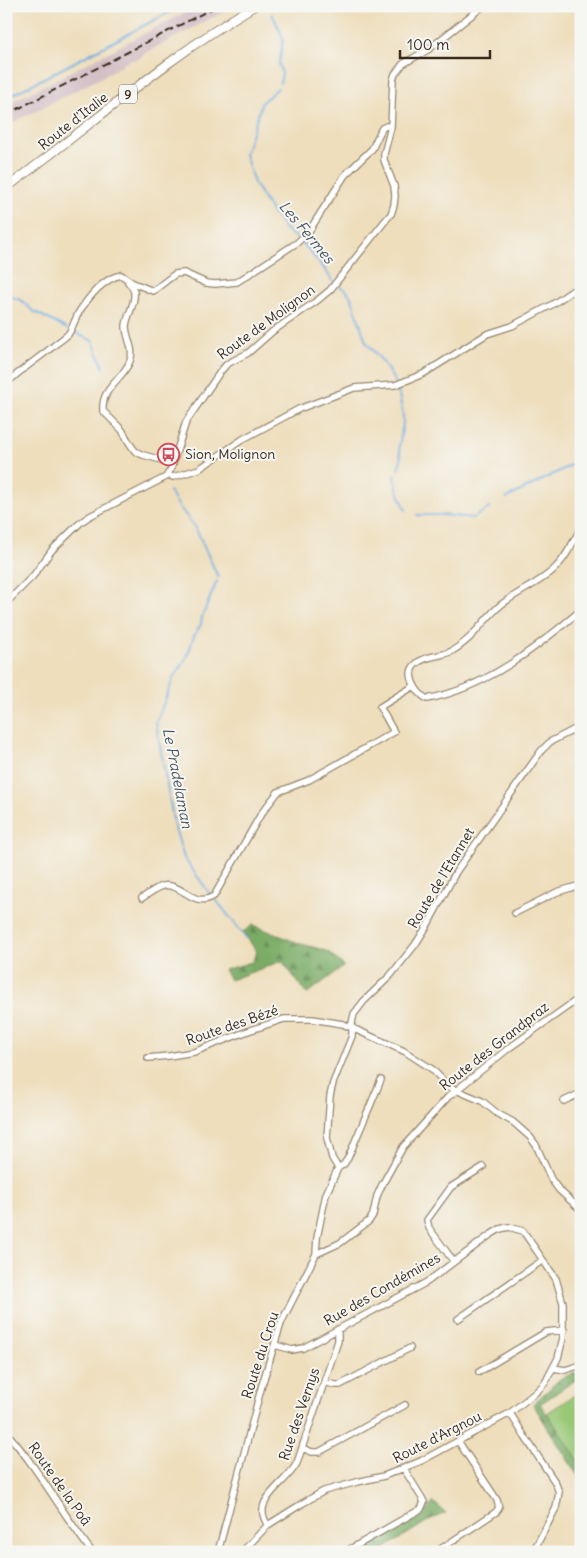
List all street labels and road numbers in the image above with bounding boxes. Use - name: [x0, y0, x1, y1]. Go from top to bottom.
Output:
- road number: 9: [119, 85, 137, 104]
- street label: Route d'Italie: [35, 88, 111, 154]
- street label: Route de Molignon: [214, 280, 318, 364]
- street label: Route de l'Etannet: [404, 824, 478, 932]
- street label: Route des Grandpraz: [436, 998, 553, 1094]
- street label: Route des Bézé: [184, 1001, 280, 1049]
- street label: Rue des Condémines: [321, 1248, 443, 1330]
- street label: Route du Crou: [237, 1309, 283, 1401]
- street label: Rue des Vernys: [275, 1365, 323, 1463]
- street label: Route d'Argnou: [390, 1407, 484, 1467]
- street label: Route de la Poâ: [25, 1439, 95, 1529]

